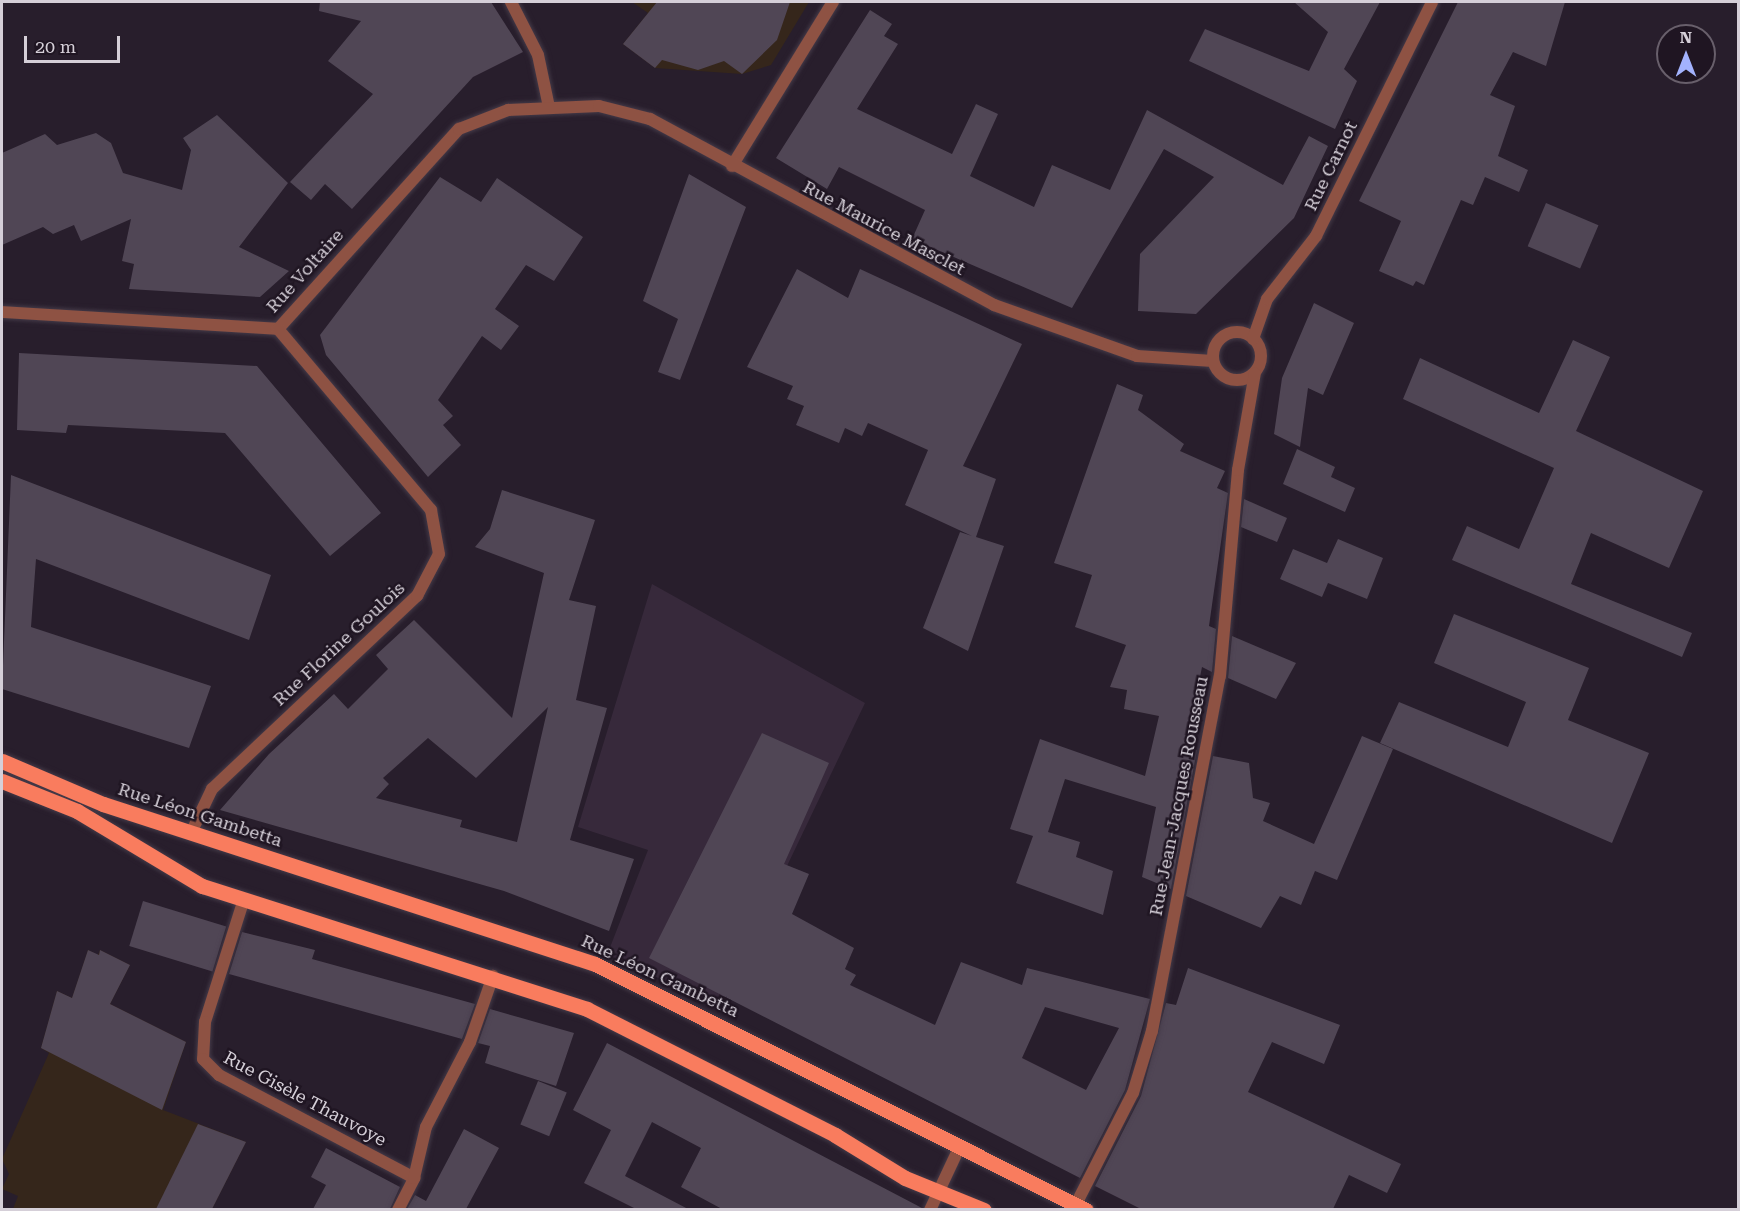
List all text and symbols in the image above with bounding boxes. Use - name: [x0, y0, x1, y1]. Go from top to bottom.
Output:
- scale bar: [27, 24, 123, 62]
- north arrow: [1656, 24, 1716, 84]
- text: N: [1680, 28, 1692, 47]
- text: 20 m: [35, 36, 76, 57]
- street label: Rue Carnot: [1300, 118, 1362, 214]
- street label: Rue Maurice Masclet: [799, 176, 969, 280]
- street label: Rue Voltaire: [262, 225, 348, 317]
- street label: Rue Florine Goulois: [269, 577, 409, 711]
- street label: Rue Jean-Jacques Rousseau: [1145, 674, 1213, 918]
- street label: Rue Léon Gambetta: [115, 778, 285, 852]
- street label: Rue Léon Gambetta: [578, 930, 742, 1022]
- street label: Rue Gisèle Thauvoye: [220, 1047, 390, 1151]

